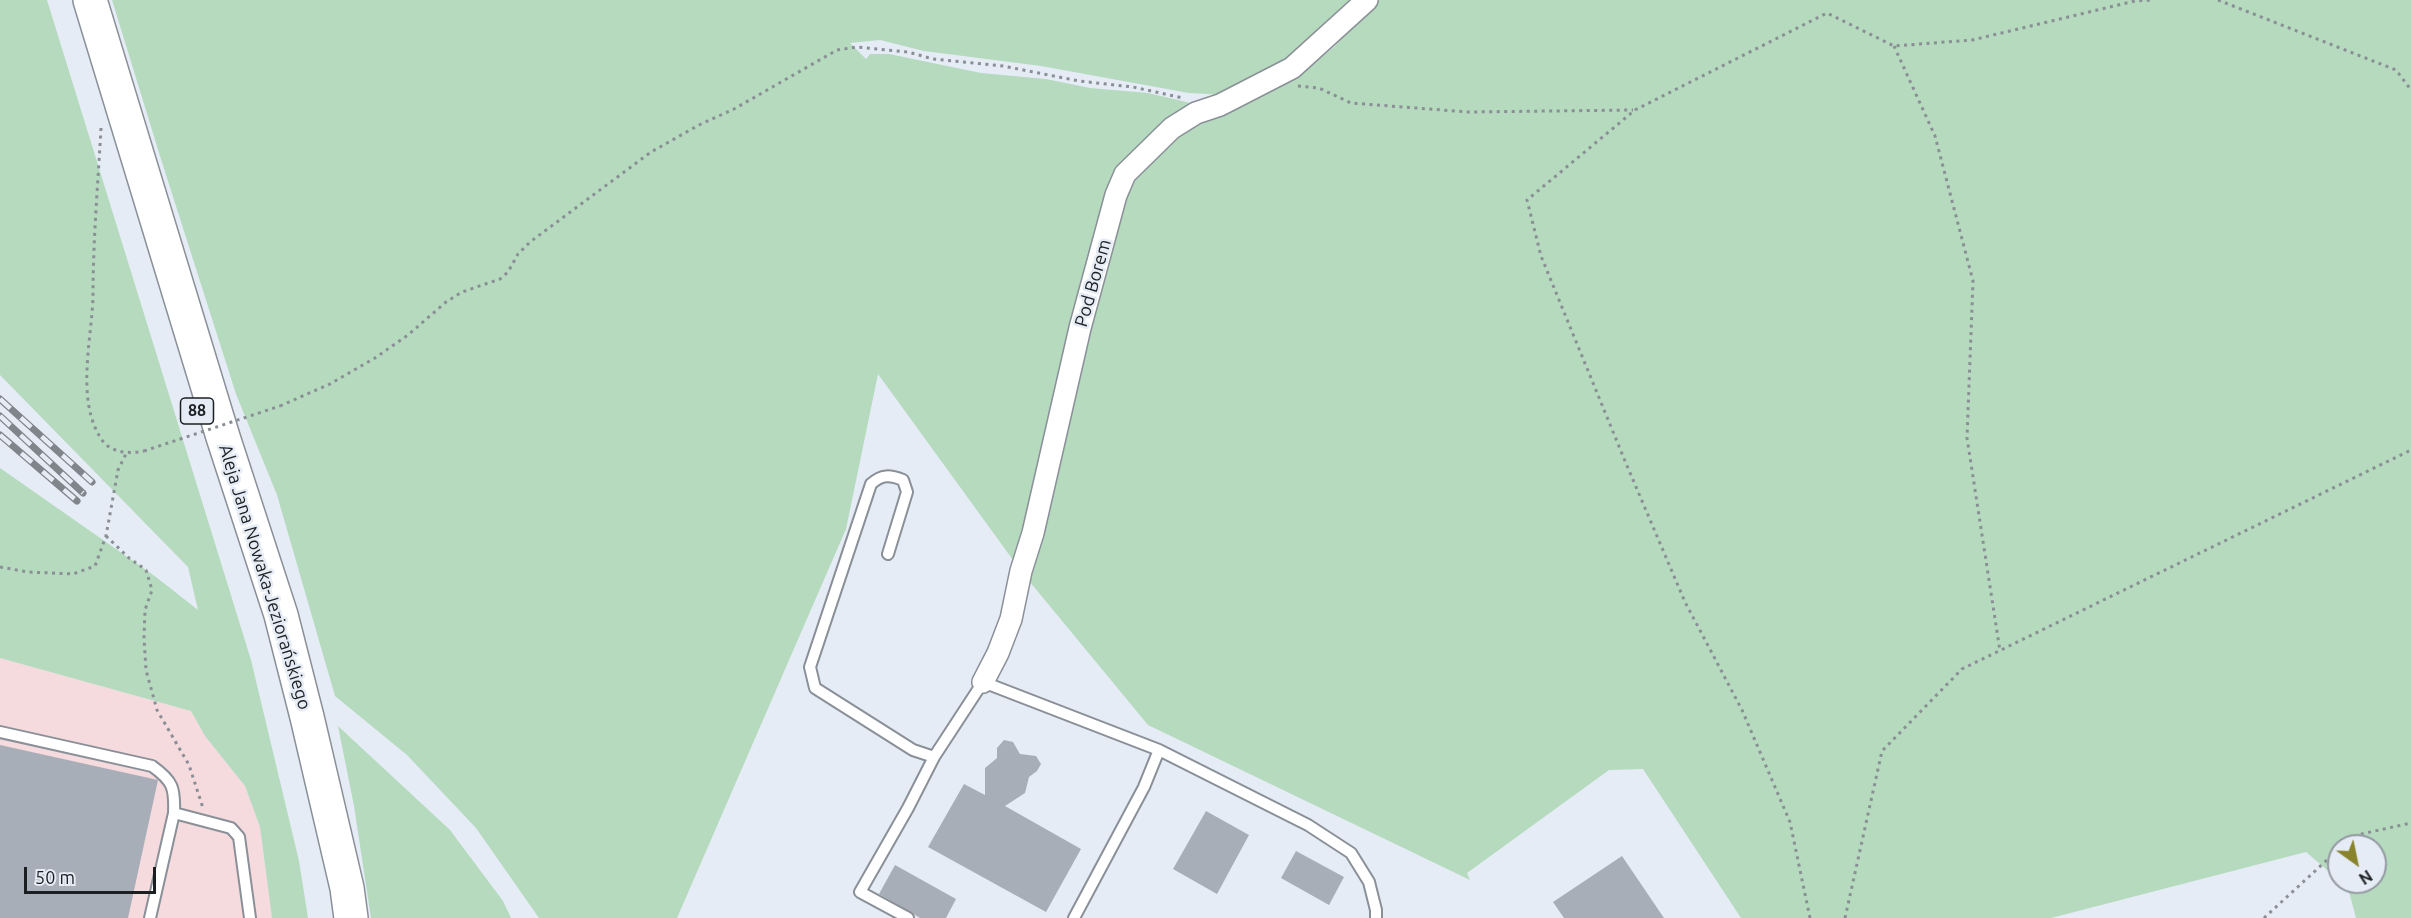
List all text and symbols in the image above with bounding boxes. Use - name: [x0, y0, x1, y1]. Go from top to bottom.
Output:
- street label: Pod Borem: [1070, 237, 1116, 329]
- road number: 88: [180, 398, 214, 424]
- street label: Aleja Jana Nowaka-Jeziorańskiego: [214, 442, 316, 712]
- north arrow: [2327, 834, 2387, 894]
- scale bar: [27, 855, 159, 893]
- text: 50 m: [35, 867, 75, 887]
- text: N: [2356, 867, 2376, 888]

